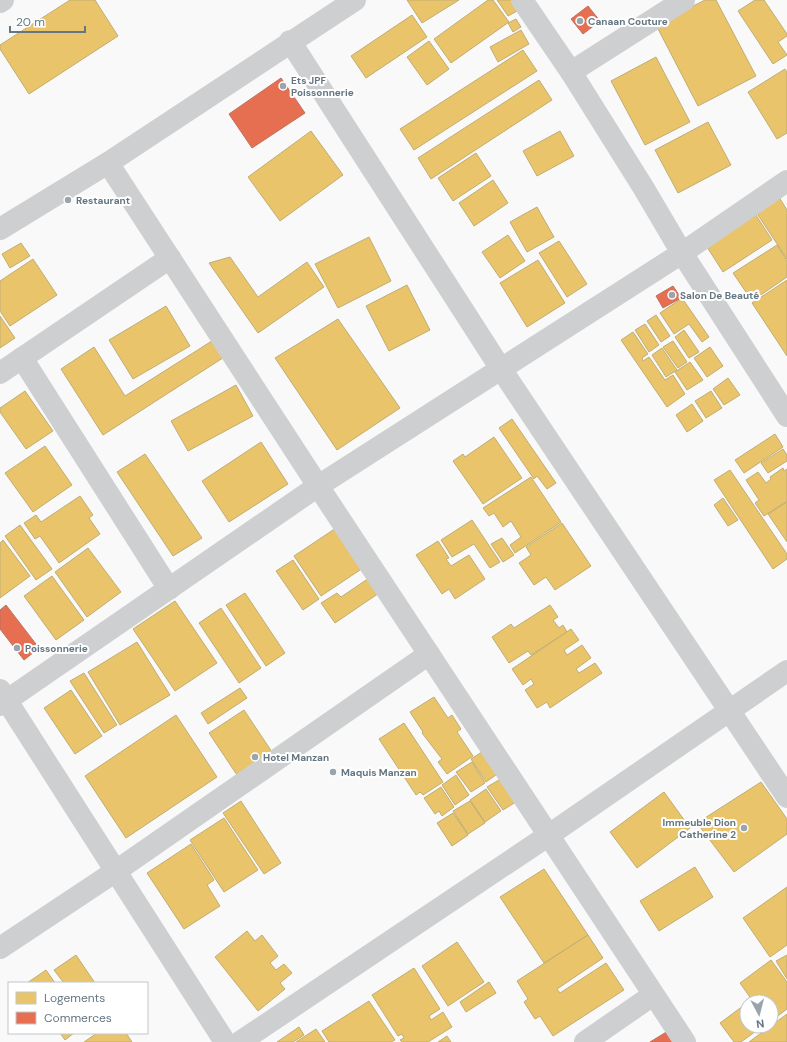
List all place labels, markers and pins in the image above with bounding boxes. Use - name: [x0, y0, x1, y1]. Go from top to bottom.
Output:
- place label: Canaan Couture: [588, 15, 668, 28]
- marker: Canaan Couture: [575, 16, 585, 26]
- place label: Ets JPF Poissonnerie: [291, 74, 354, 99]
- marker: Ets JPF Poissonnerie: [278, 81, 288, 91]
- place label: Restaurant: [76, 194, 130, 207]
- marker: Restaurant: [63, 195, 73, 205]
- place label: Salon De Beauté: [680, 289, 759, 302]
- marker: Salon De Beauté: [667, 290, 677, 300]
- place label: Poissonnerie: [25, 642, 88, 655]
- marker: Poissonnerie: [12, 643, 22, 653]
- place label: Hotel Manzan: [263, 751, 329, 764]
- marker: Hotel Manzan: [250, 752, 260, 762]
- place label: Maquis Manzan: [341, 766, 417, 779]
- marker: Maquis Manzan: [328, 767, 338, 777]
- place label: Immeuble Dion Catherine 2: [663, 816, 736, 841]
- marker: Immeuble Dion Catherine 2: [739, 823, 749, 833]

